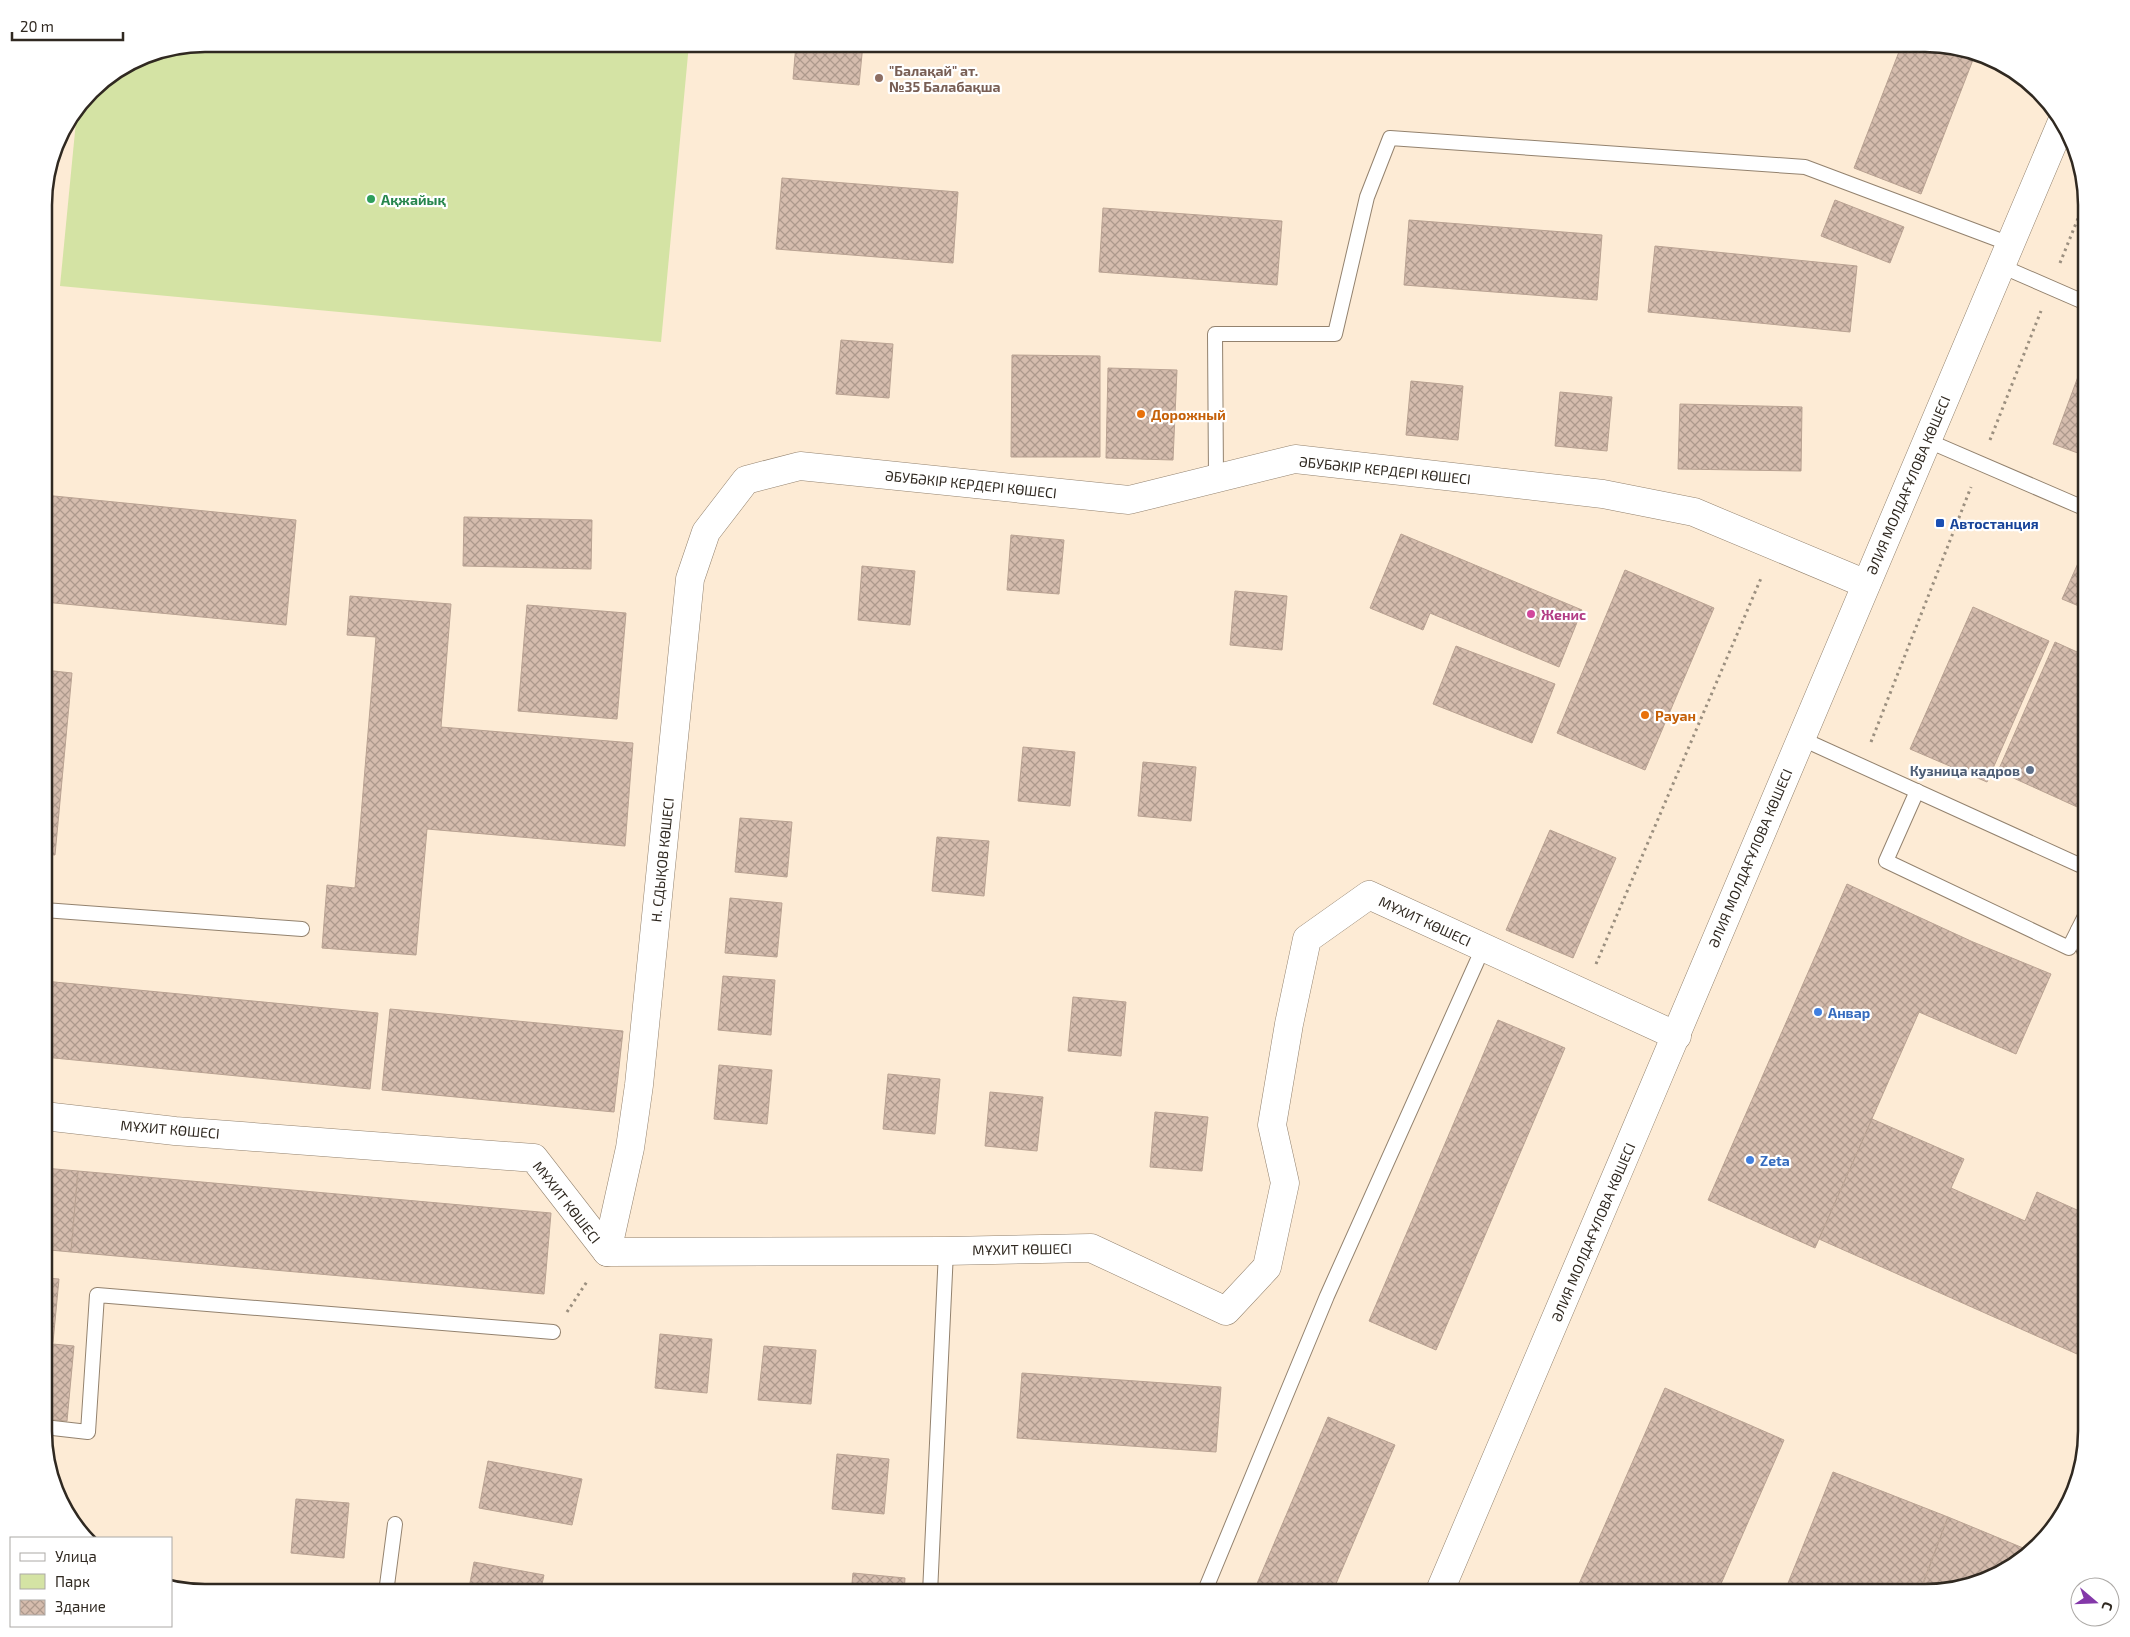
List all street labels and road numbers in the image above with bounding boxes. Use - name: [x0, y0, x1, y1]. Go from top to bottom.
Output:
- street label: ӘЛИЯ МОЛДАҒҰЛОВА КӨШЕСІ: [1863, 393, 1953, 577]
- street label: ӘБУБӘКІР КЕРДЕРІ КӨШЕСІ: [1298, 453, 1472, 487]
- street label: ӘБУБӘКІР КЕРДЕРІ КӨШЕСІ: [884, 467, 1058, 501]
- street label: ӘЛИЯ МОЛДАҒҰЛОВА КӨШЕСІ: [1705, 766, 1795, 950]
- street label: Н. СДЫҚОВ КӨШЕСІ: [647, 797, 677, 923]
- street label: МҰХИТ КӨШЕСІ: [1376, 892, 1474, 950]
- street label: МҰХИТ КӨШЕСІ: [120, 1116, 220, 1142]
- street label: ӘЛИЯ МОЛДАҒҰЛОВА КӨШЕСІ: [1548, 1140, 1638, 1324]
- street label: МҰХИТ КӨШЕСІ: [530, 1158, 604, 1246]
- street label: МҰХИТ КӨШЕСІ: [972, 1240, 1072, 1258]

